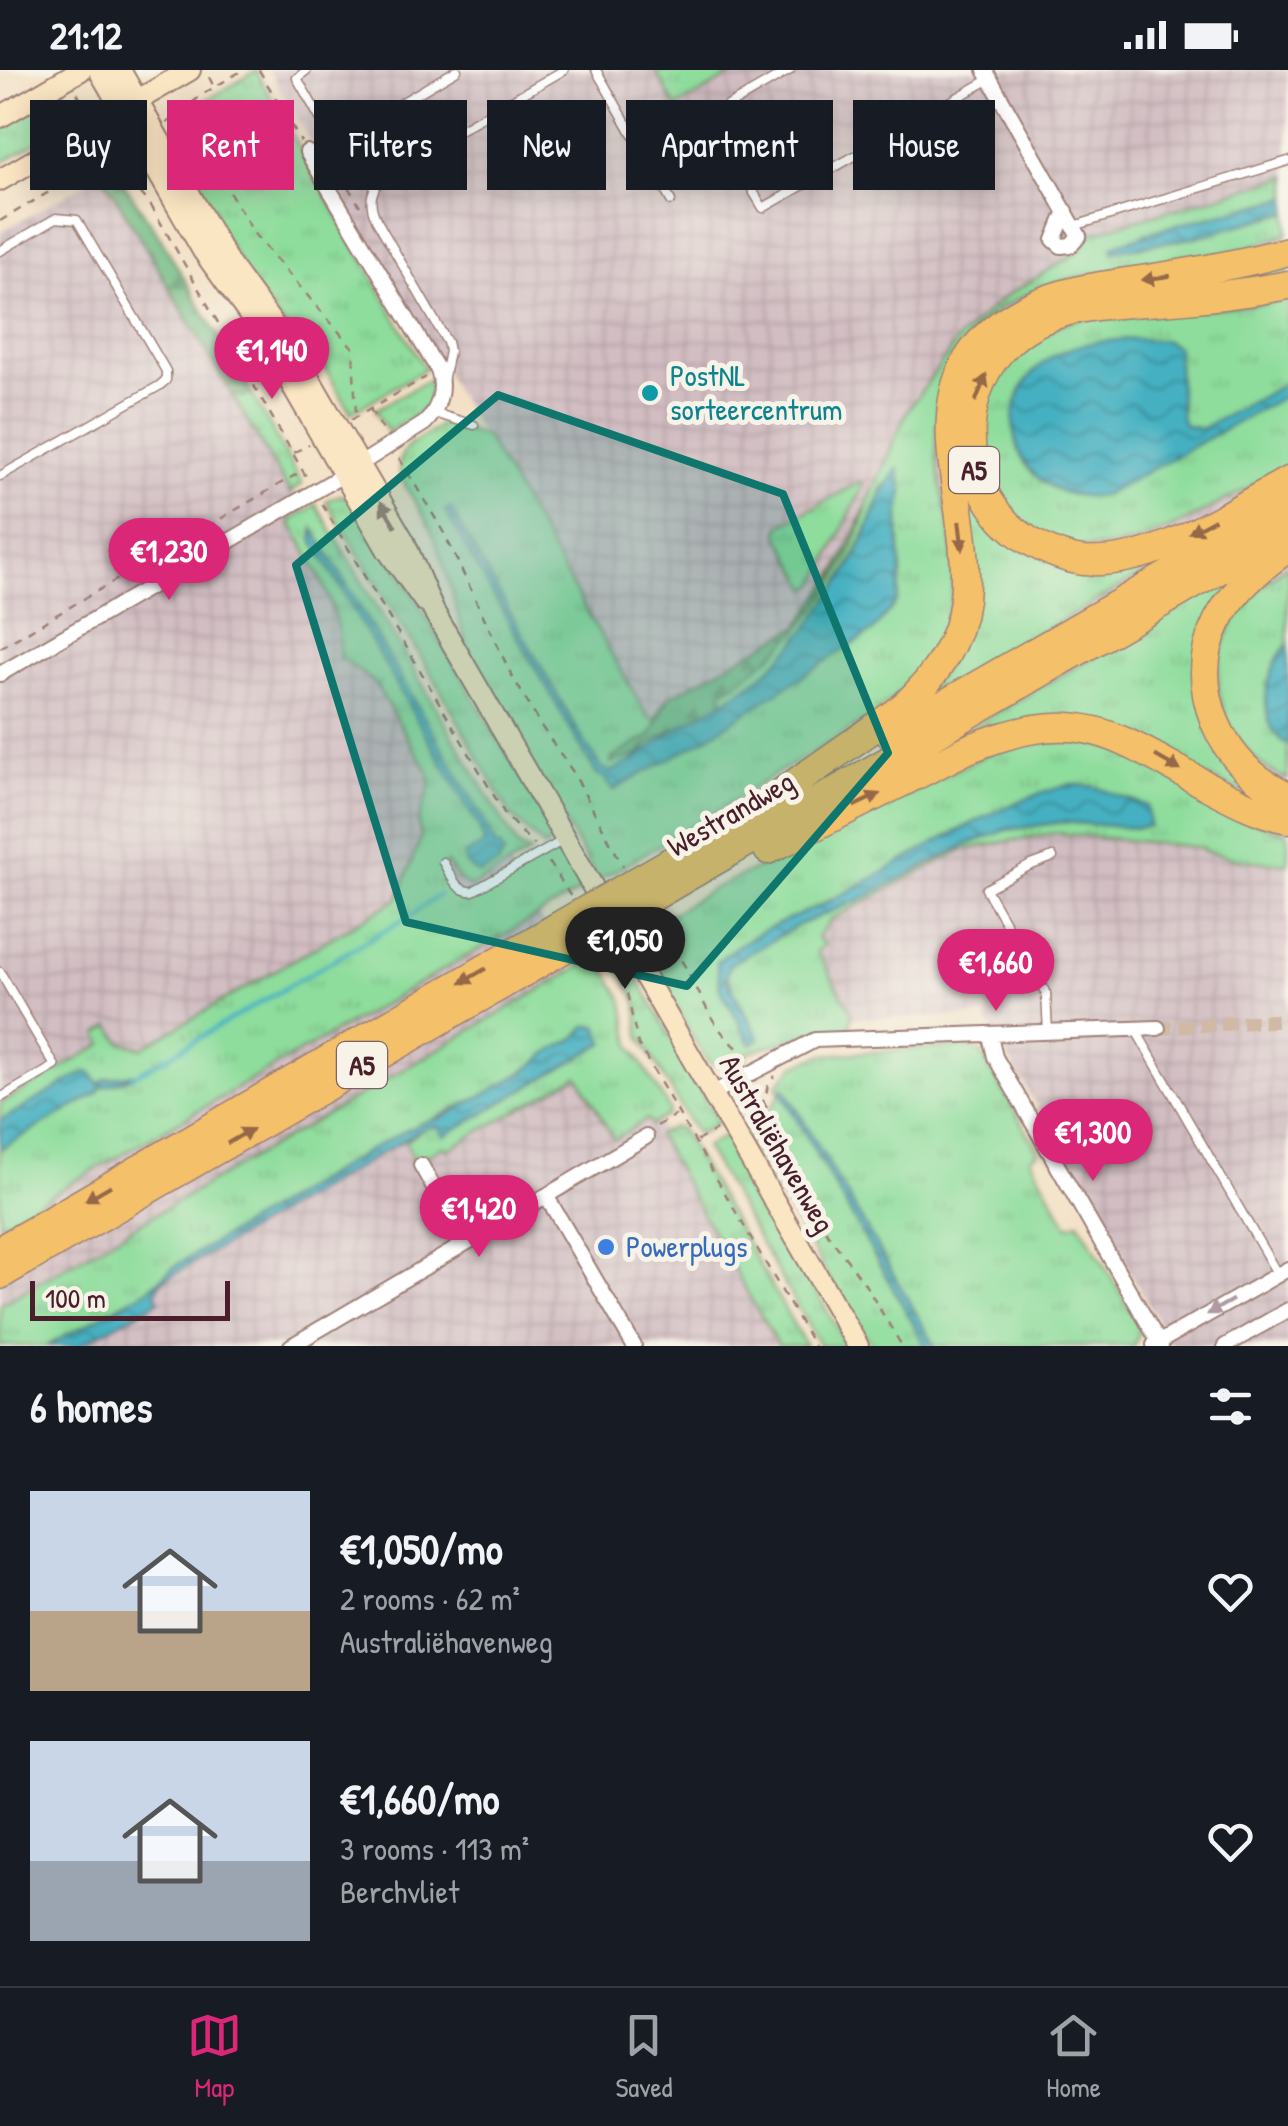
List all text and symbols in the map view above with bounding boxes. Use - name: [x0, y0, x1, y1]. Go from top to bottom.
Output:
- text: 21:12: [50, 9, 122, 61]
- chip: Buy: [30, 100, 147, 190]
- chip: Rent: [167, 100, 294, 190]
- chip: Filters: [314, 100, 467, 190]
- chip: New: [487, 100, 606, 190]
- chip: Apartment: [626, 100, 833, 190]
- chip: House: [853, 100, 995, 190]
- one-way arrow: [1140, 270, 1172, 286]
- pin: €1,140: [191, 317, 353, 402]
- text: €1,140: [236, 328, 308, 371]
- place label: PostNL sorteercentrum: [670, 355, 842, 429]
- one-way arrow: [974, 373, 990, 403]
- marker: PostNL sorteercentrum: [639, 382, 661, 404]
- road number: A5: [949, 447, 999, 493]
- one-way arrow: [380, 500, 397, 528]
- pin: €1,230: [88, 518, 250, 603]
- one-way arrow: [1187, 518, 1216, 535]
- one-way arrow: [953, 521, 969, 553]
- text: €1,230: [130, 529, 208, 572]
- one-way arrow: [1154, 754, 1183, 771]
- street label: Westrandweg: [660, 761, 801, 865]
- one-way arrow: [852, 791, 881, 808]
- pin: €1,050: [544, 907, 706, 992]
- text: €1,050: [587, 918, 663, 961]
- pin: €1,660: [915, 929, 1077, 1014]
- text: €1,660: [959, 940, 1033, 983]
- one-way arrow: [459, 967, 487, 984]
- road number: A5: [337, 1042, 387, 1088]
- street label: Australiëhavenweg: [711, 1047, 845, 1240]
- pin: €1,300: [1012, 1099, 1174, 1184]
- text: €1,300: [1055, 1110, 1131, 1153]
- one-way arrow: [226, 1128, 254, 1145]
- pin: €1,420: [398, 1175, 560, 1260]
- one-way arrow: [84, 1184, 112, 1202]
- text: €1,420: [442, 1186, 516, 1229]
- place label: Powerplugs: [626, 1226, 748, 1266]
- marker: Powerplugs: [595, 1236, 617, 1258]
- scale bar: [30, 1276, 230, 1320]
- text: 100 m: [45, 1279, 106, 1317]
- one-way arrow: [1206, 1298, 1234, 1316]
- text: 6 homes: [30, 1378, 152, 1435]
- icon: filters: [1203, 1379, 1258, 1434]
- text: €1,050/mo: [340, 1520, 503, 1577]
- icon: home: [110, 1531, 230, 1651]
- icon: heart: [1203, 1564, 1258, 1619]
- text: 2 rooms · 62 m²: [340, 1577, 520, 1620]
- text: Australiëhavenweg: [340, 1620, 553, 1663]
- text: €1,660/mo: [340, 1770, 500, 1827]
- icon: home: [110, 1781, 230, 1901]
- icon: heart: [1203, 1814, 1258, 1869]
- text: 3 rooms · 113 m²: [340, 1827, 529, 1870]
- text: Berchvliet: [340, 1870, 459, 1913]
- tab: Map: [187, 2008, 242, 2106]
- tab: Saved: [615, 2008, 673, 2106]
- tab: Home: [1046, 2008, 1101, 2106]

